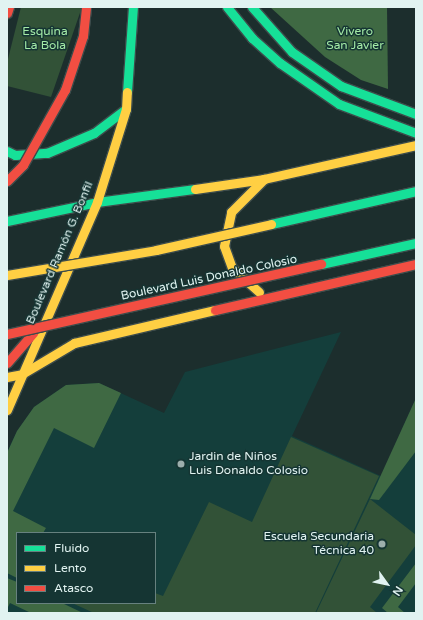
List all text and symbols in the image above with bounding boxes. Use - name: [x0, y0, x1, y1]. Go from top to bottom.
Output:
- park label: Esquina La Bola: [22, 25, 68, 53]
- park label: Vivero San Javier: [326, 25, 384, 53]
- street label: Boulevard Ramón G. Bonfil: [23, 180, 97, 326]
- street label: Boulevard Luis Donaldo Colosio: [120, 252, 298, 304]
- place label: Jardin de Niños Luis Donaldo Colosio: [189, 450, 308, 478]
- marker: Jardin de Niños Luis Donaldo Colosio: [176, 459, 186, 469]
- place label: Escuela Secundaria Técnica 40: [263, 530, 374, 558]
- legend: [16, 532, 156, 604]
- marker: Escuela Secundaria Técnica 40: [377, 539, 387, 549]
- text: Fluido: [54, 541, 89, 555]
- text: Lento: [54, 561, 87, 575]
- north arrow: [367, 564, 407, 604]
- text: Atasco: [54, 581, 93, 595]
- text: N: [390, 584, 405, 598]

